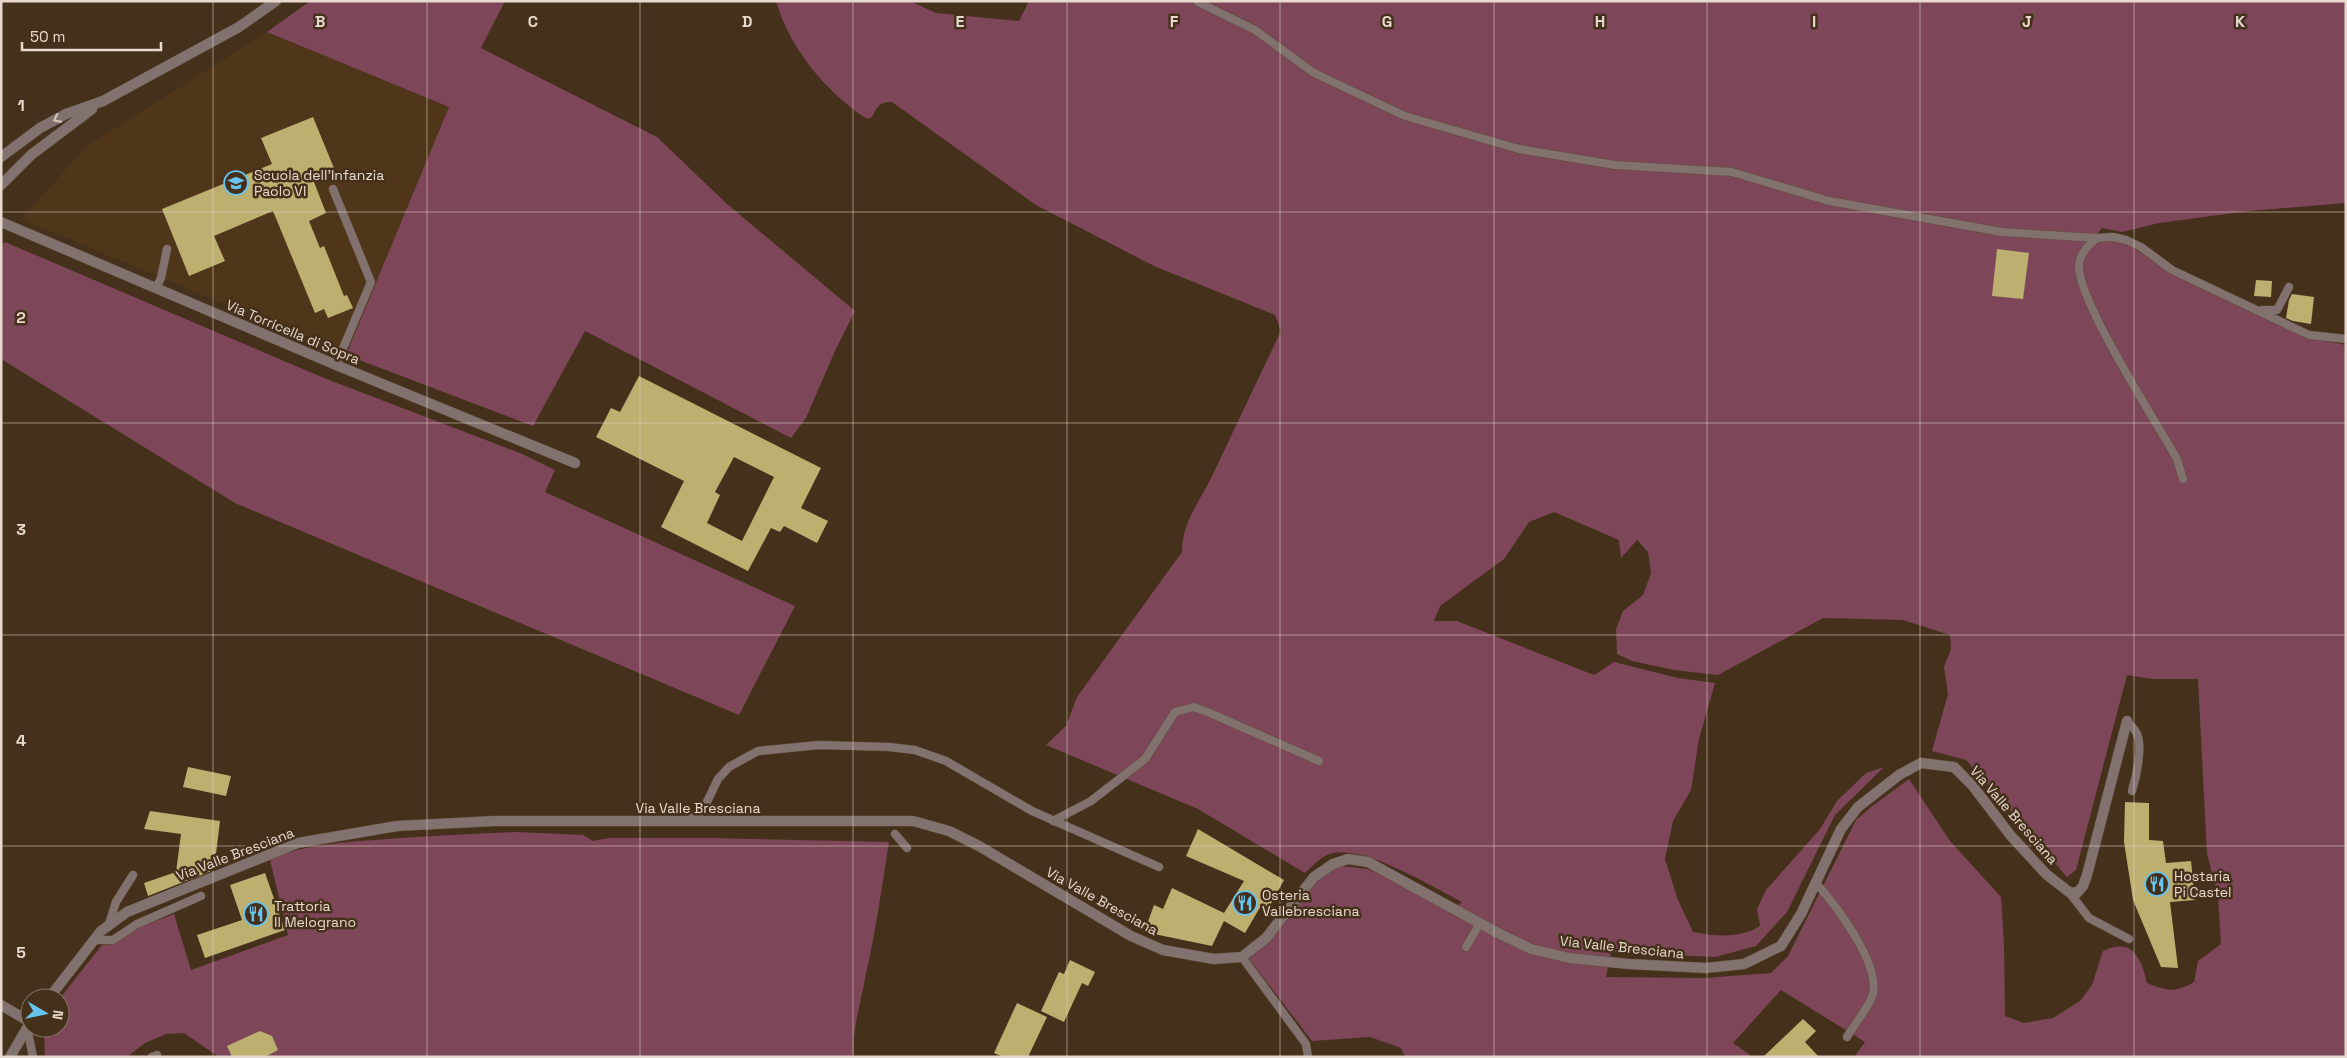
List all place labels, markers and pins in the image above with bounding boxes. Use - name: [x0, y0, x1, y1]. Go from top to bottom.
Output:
- place label: Scuola dell'Infanzia Paolo VI: [254, 166, 384, 200]
- school or university icon: Scuola dell'Infanzia Paolo VI: [223, 170, 249, 196]
- place label: Hostaria Pi Castel: [2174, 867, 2232, 901]
- restaurant icon: Hostaria Pi Castel: [2144, 871, 2170, 897]
- place label: Osteria Vallebresciana: [1262, 886, 1360, 920]
- restaurant icon: Osteria Vallebresciana: [1232, 890, 1258, 916]
- place label: Trattoria Il Melograno: [274, 897, 356, 931]
- restaurant icon: Trattoria Il Melograno: [243, 901, 269, 927]

